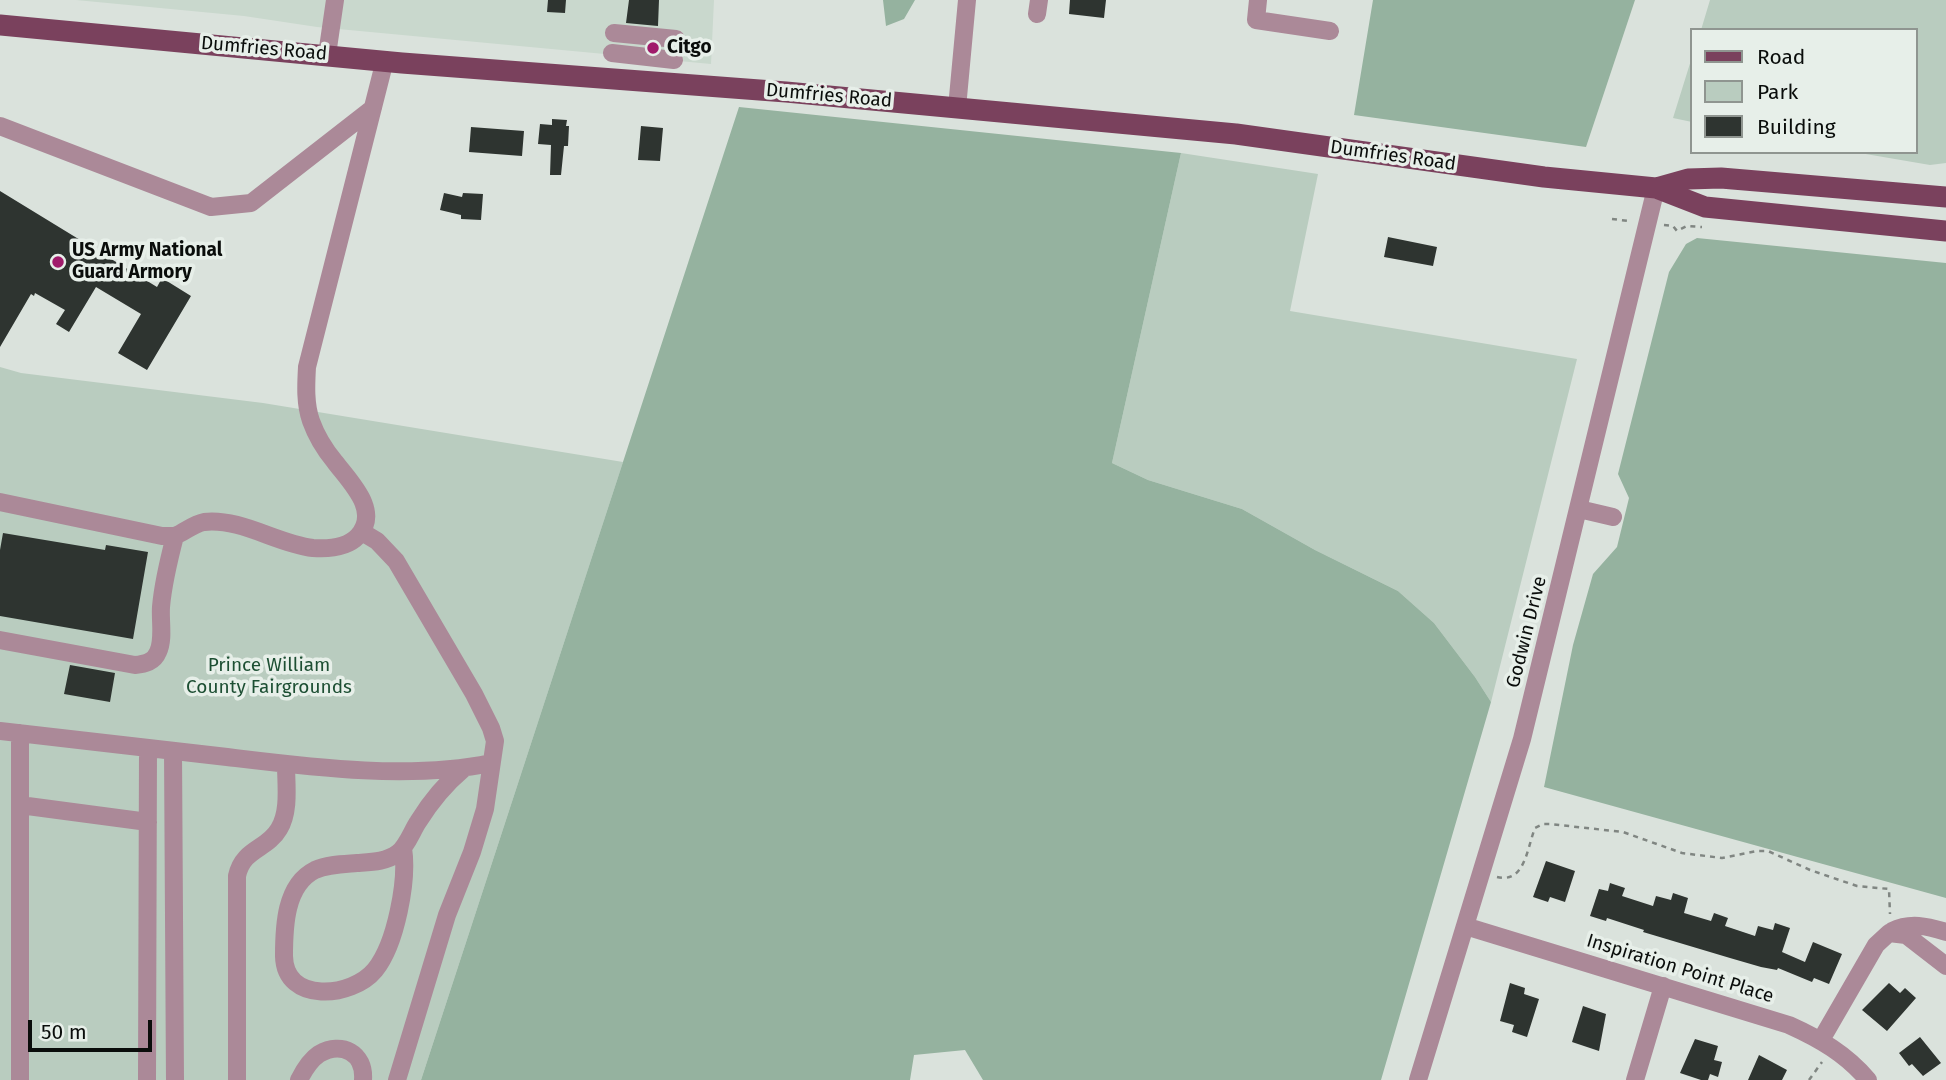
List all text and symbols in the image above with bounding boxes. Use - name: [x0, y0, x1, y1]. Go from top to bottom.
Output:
- legend: [1690, 28, 1918, 154]
- street label: Dumfries Road: [200, 32, 328, 66]
- place label: Citgo: [667, 37, 711, 59]
- marker: Citgo: [645, 40, 661, 56]
- text: Road: [1757, 44, 1805, 70]
- street label: Dumfries Road: [765, 79, 893, 113]
- text: Park: [1757, 79, 1798, 105]
- text: Building: [1757, 114, 1836, 140]
- street label: Dumfries Road: [1329, 136, 1457, 176]
- place label: US Army National Guard Armory: [72, 240, 222, 284]
- marker: US Army National Guard Armory: [50, 254, 66, 270]
- street label: Godwin Drive: [1502, 574, 1552, 690]
- park label: Prince William County Fairgrounds: [186, 655, 352, 699]
- street label: Inspiration Point Place: [1584, 930, 1776, 1008]
- scale bar: [32, 1006, 156, 1050]
- text: 50 m: [41, 1019, 87, 1045]

